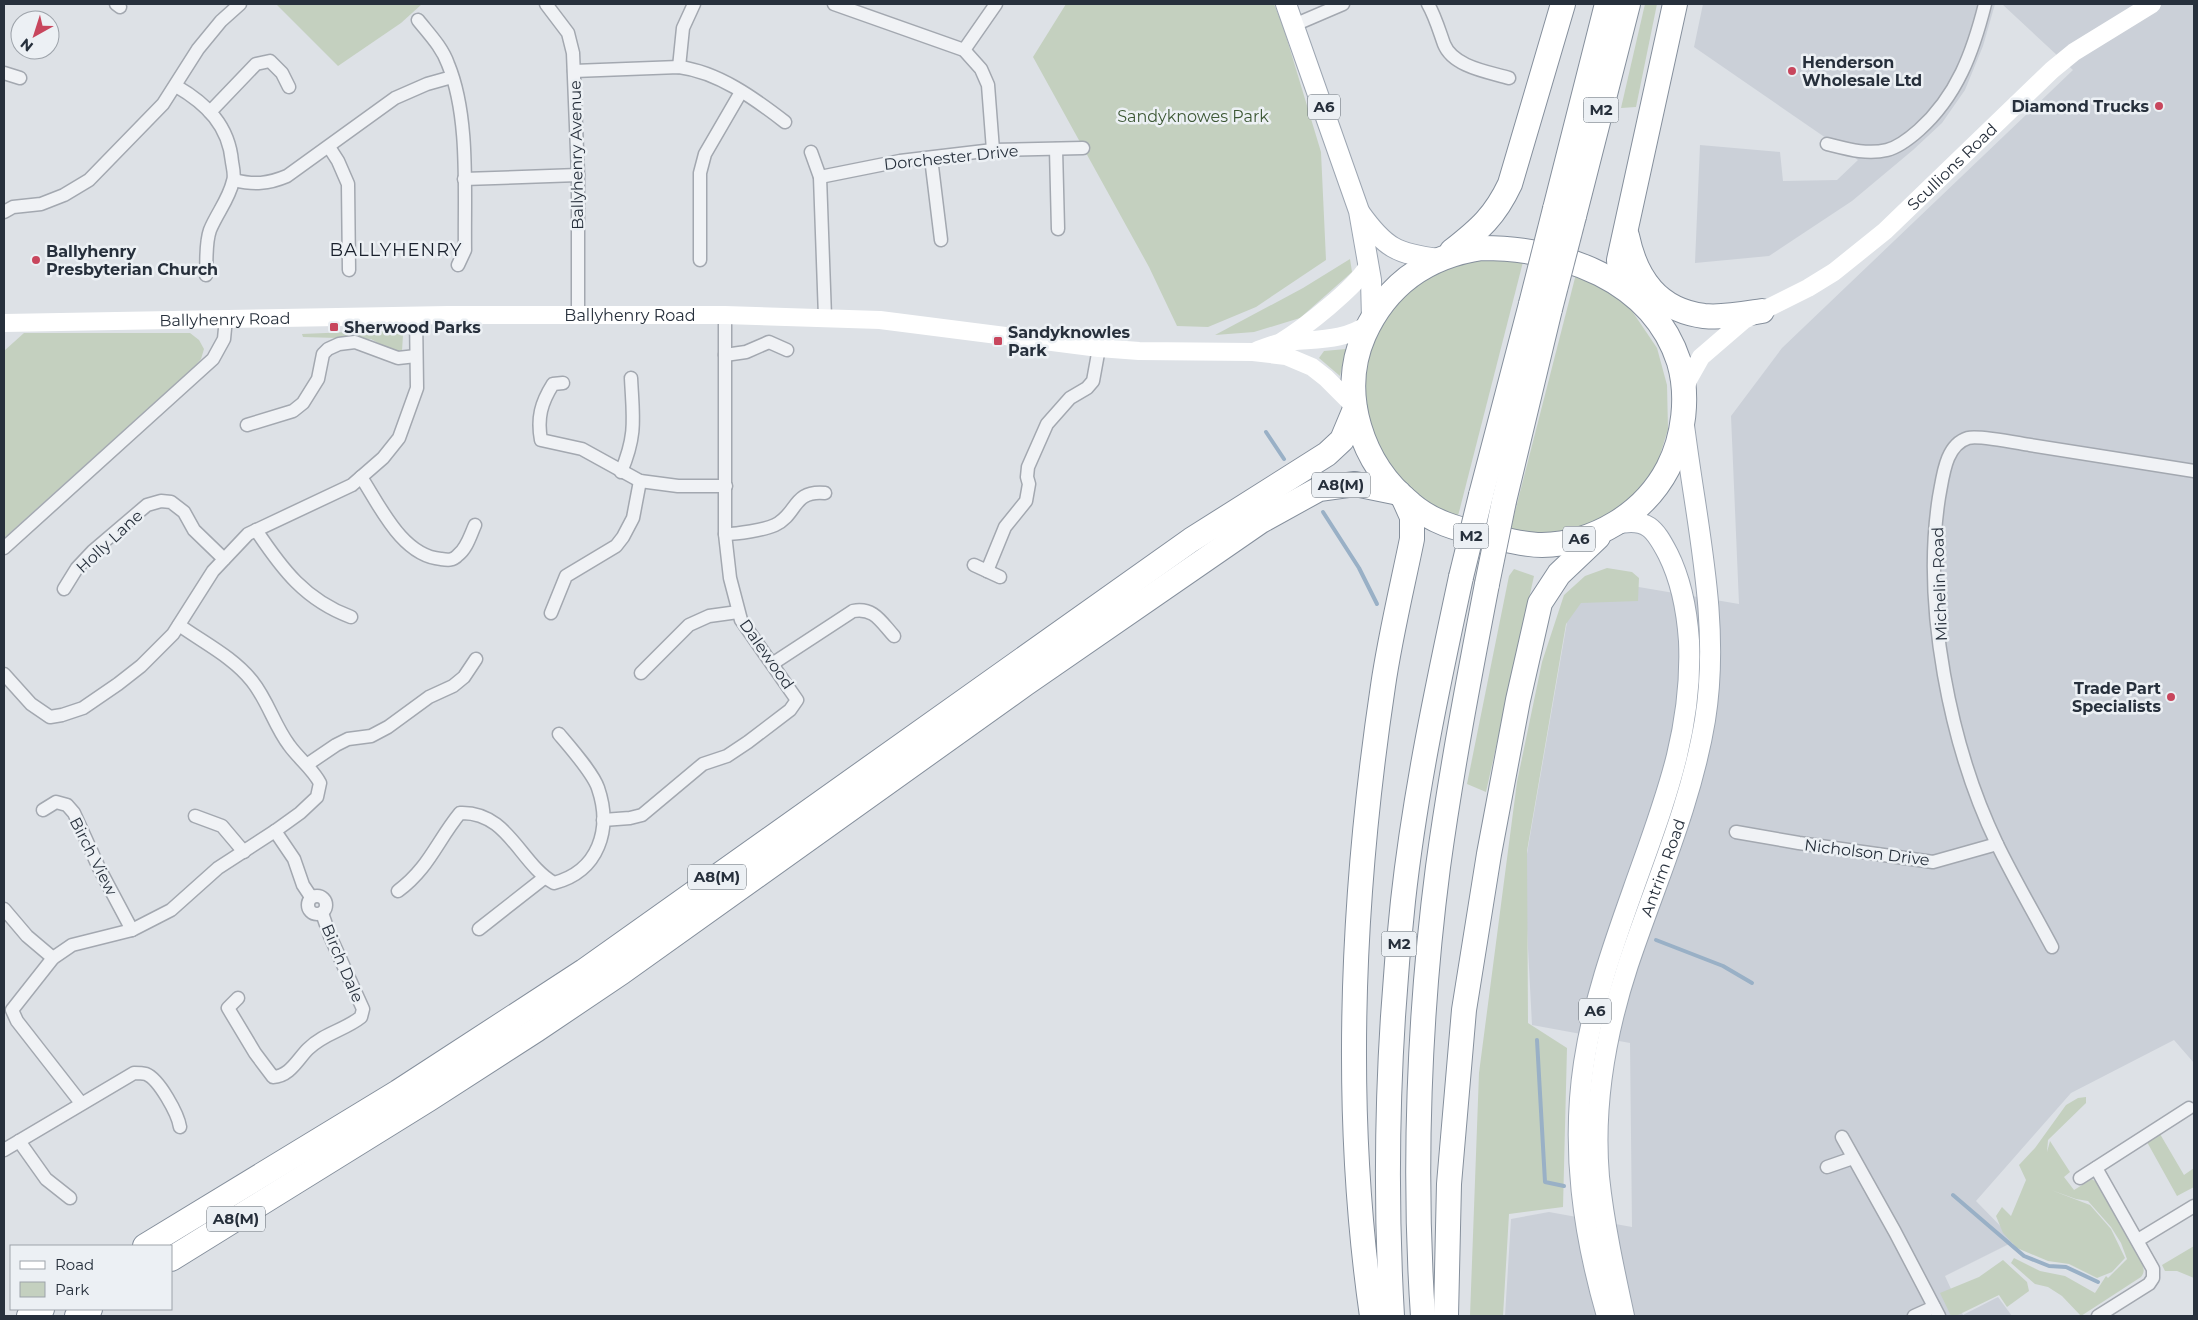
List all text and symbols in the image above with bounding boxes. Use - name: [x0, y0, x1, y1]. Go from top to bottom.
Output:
- north arrow: [10, 10, 60, 60]
- text: N: [17, 35, 37, 56]
- place label: Henderson Wholesale Ltd: [1802, 53, 1922, 90]
- marker: Henderson Wholesale Ltd: [1786, 65, 1798, 77]
- street label: Ballyhenry Avenue: [566, 80, 587, 230]
- road number: A6: [1308, 94, 1340, 120]
- place label: Diamond Trucks: [2011, 97, 2150, 116]
- road number: M2: [1584, 98, 1618, 122]
- marker: Diamond Trucks: [2153, 100, 2165, 112]
- park label: Sandyknowes Park: [1117, 107, 1269, 126]
- street label: Scullions Road: [1903, 119, 2001, 214]
- street label: Dorchester Drive: [883, 141, 1019, 174]
- district label: BALLYHENRY: [329, 239, 463, 261]
- place label: Ballyhenry Presbyterian Church: [46, 242, 218, 279]
- marker: Ballyhenry Presbyterian Church: [30, 254, 42, 266]
- street label: Ballyhenry Road: [564, 306, 696, 325]
- street label: Ballyhenry Road: [159, 309, 291, 330]
- place label: Sherwood Parks: [344, 318, 481, 337]
- marker: Sherwood Parks: [328, 321, 340, 333]
- place label: Sandyknowles Park: [1008, 323, 1131, 360]
- marker: Sandyknowles Park: [992, 335, 1004, 347]
- road number: A8(M): [1312, 472, 1370, 498]
- street label: Holly Lane: [72, 506, 146, 577]
- road number: M2: [1454, 524, 1488, 548]
- road number: A6: [1563, 526, 1595, 552]
- street label: Michelin Road: [1928, 526, 1951, 641]
- street label: Dalewood: [736, 616, 798, 693]
- place label: Trade Part Specialists: [2072, 679, 2162, 716]
- marker: Trade Part Specialists: [2165, 691, 2177, 703]
- street label: Birch View: [66, 814, 121, 899]
- street label: Antrim Road: [1637, 817, 1689, 919]
- street label: Nicholson Drive: [1803, 835, 1931, 870]
- road number: A8(M): [688, 864, 746, 890]
- street label: Birch Dale: [318, 921, 368, 1005]
- road number: M2: [1382, 932, 1416, 956]
- road number: A6: [1579, 998, 1611, 1024]
- road number: A8(M): [207, 1206, 265, 1232]
- legend: [10, 1245, 172, 1310]
- text: Road: [55, 1255, 94, 1274]
- text: Park: [55, 1280, 89, 1299]

